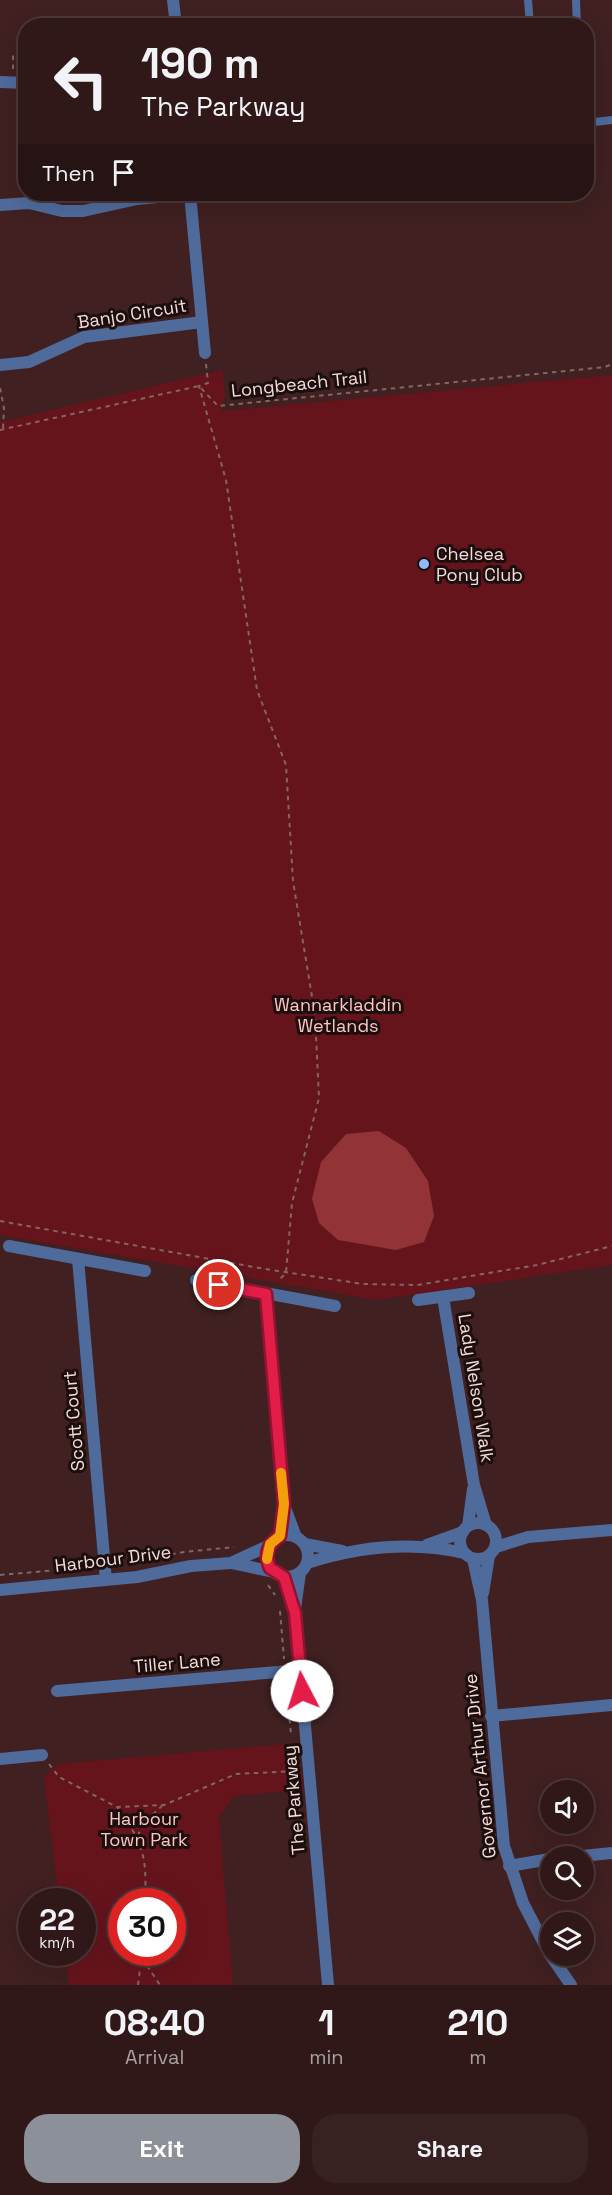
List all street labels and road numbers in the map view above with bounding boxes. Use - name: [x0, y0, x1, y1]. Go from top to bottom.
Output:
- street label: Banjo Circuit: [76, 294, 188, 333]
- street label: Longbeach Trail: [230, 365, 368, 402]
- street label: Lady Nelson Walk: [453, 1312, 500, 1464]
- street label: Scott Court: [58, 1370, 89, 1472]
- street label: Harbour Drive: [53, 1540, 173, 1577]
- street label: Tiller Lane: [132, 1647, 222, 1678]
- street label: Governor Arthur Drive: [458, 1673, 501, 1860]
- street label: The Parkway: [277, 1744, 310, 1856]

